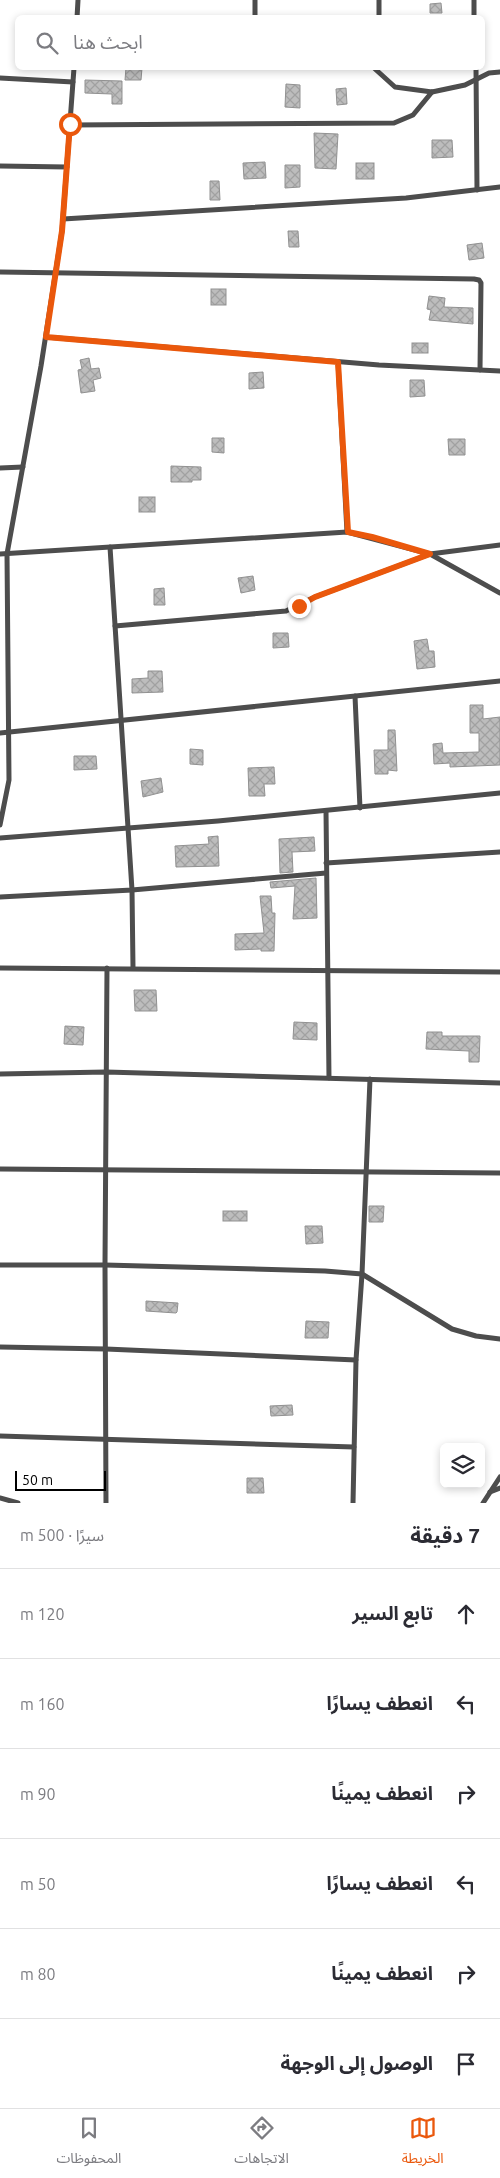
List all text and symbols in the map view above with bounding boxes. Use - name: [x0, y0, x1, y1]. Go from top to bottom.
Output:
- search box: [15, 15, 485, 70]
- icon: search: [33, 29, 61, 57]
- text: ابحث هنا: [73, 31, 143, 53]
- route start: [59, 113, 82, 136]
- route end: [288, 595, 311, 618]
- map controls: [440, 1443, 485, 1488]
- button: layers: [440, 1443, 485, 1488]
- scale bar: [15, 1468, 106, 1491]
- text: 50 m: [22, 1472, 53, 1488]
- text: 7 دقيقة: [410, 1523, 480, 1547]
- text: سيرًا · 500 m: [20, 1526, 104, 1544]
- icon: ahead: [452, 1600, 480, 1628]
- text: تابع السير: [352, 1602, 433, 1624]
- text: 120 m: [20, 1605, 65, 1623]
- icon: left: [452, 1690, 480, 1718]
- text: انعطف يسارًا: [326, 1692, 433, 1714]
- text: 160 m: [20, 1695, 65, 1713]
- icon: right: [452, 1780, 480, 1808]
- text: انعطف يمينًا: [331, 1782, 433, 1804]
- text: 90 m: [20, 1785, 56, 1803]
- icon: left: [452, 1870, 480, 1898]
- text: انعطف يسارًا: [326, 1872, 433, 1894]
- text: 50 m: [20, 1875, 56, 1893]
- icon: right: [452, 1960, 480, 1988]
- text: انعطف يمينًا: [331, 1962, 433, 1984]
- text: 80 m: [20, 1965, 56, 1983]
- icon: arrive: [452, 2050, 480, 2078]
- text: الوصول إلى الوجهة: [281, 2052, 433, 2074]
- tab: المحفوظات: [56, 2114, 121, 2173]
- tab: الاتجاهات: [234, 2114, 289, 2173]
- tab: الخريطة: [402, 2114, 444, 2173]

